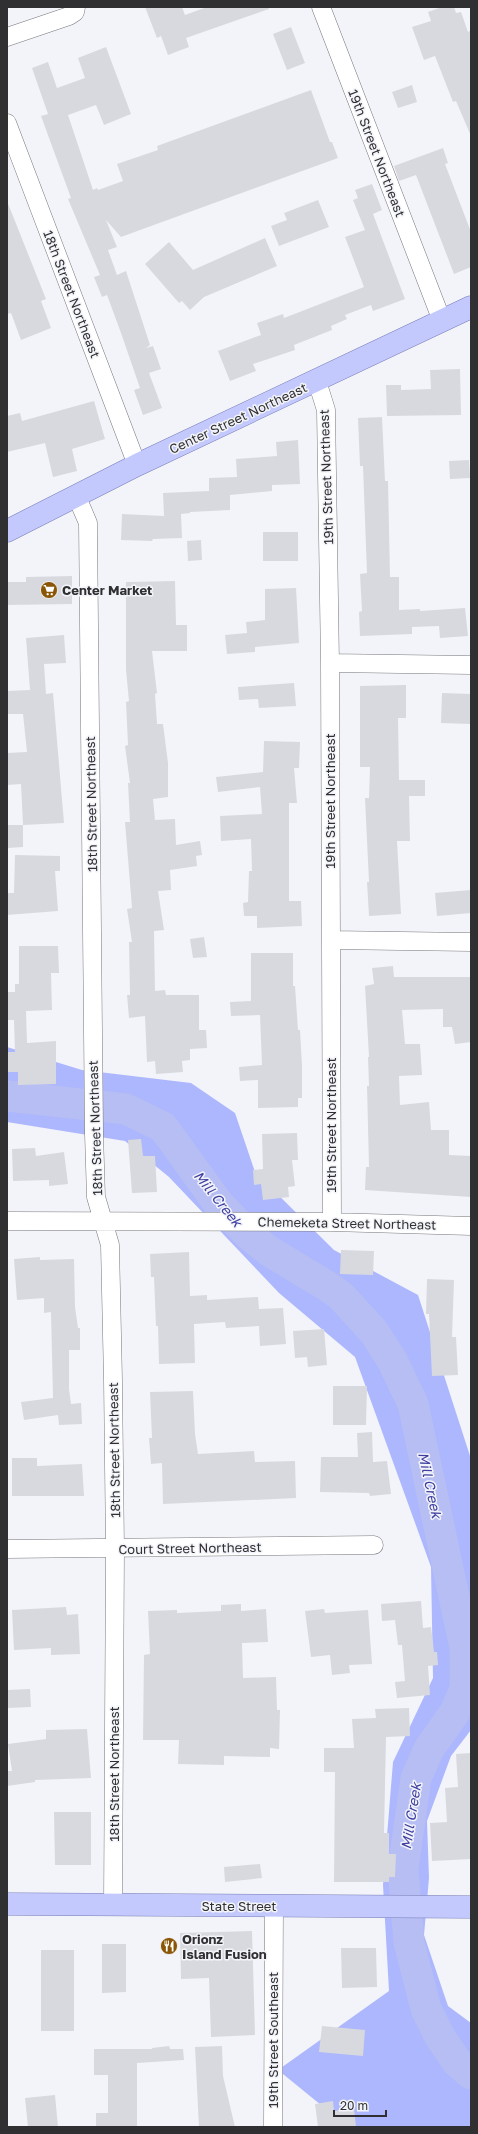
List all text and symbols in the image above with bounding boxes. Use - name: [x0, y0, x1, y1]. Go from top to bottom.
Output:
- street label: 19th Street Northeast: [345, 87, 409, 219]
- street label: 18th Street Northeast: [40, 228, 104, 360]
- street label: Center Street Northeast: [167, 379, 309, 457]
- street label: 19th Street Northeast: [316, 409, 336, 545]
- supermarket icon: Center Market: [39, 580, 59, 600]
- place label: Center Market: [62, 582, 152, 598]
- street label: 19th Street Northeast: [322, 733, 338, 869]
- street label: 18th Street Northeast: [82, 736, 100, 872]
- street label: 19th Street Northeast: [323, 1057, 339, 1193]
- street label: 18th Street Northeast: [85, 1060, 105, 1196]
- water label: Mill Creek: [191, 1167, 247, 1232]
- street label: Chemeketa Street Northeast: [257, 1213, 437, 1233]
- street label: 18th Street Northeast: [105, 1382, 123, 1518]
- water label: Mill Creek: [415, 1450, 446, 1522]
- street label: Court Street Northeast: [118, 1539, 262, 1557]
- street label: 18th Street Northeast: [106, 1706, 122, 1842]
- water label: Mill Creek: [397, 1779, 424, 1850]
- street label: State Street: [202, 1898, 276, 1914]
- place label: Orionz Island Fusion: [182, 1931, 267, 1962]
- restaurant icon: Orionz Island Fusion: [159, 1936, 179, 1956]
- street label: 19th Street Southeast: [265, 1972, 281, 2108]
- scale bar: [334, 2092, 386, 2118]
- text: 20 m: [340, 2098, 368, 2113]

